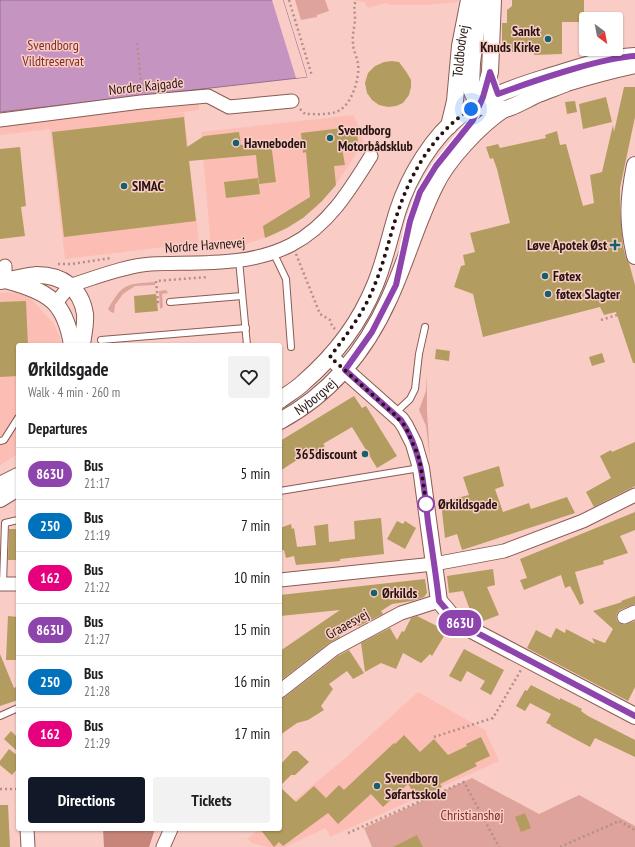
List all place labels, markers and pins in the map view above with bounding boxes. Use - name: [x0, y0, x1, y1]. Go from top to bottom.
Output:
- place label: Sankt Knuds Kirke: [480, 22, 540, 56]
- marker: Sankt Knuds Kirke: [543, 34, 553, 44]
- place label: Svendborg Motorbådsklub: [338, 121, 413, 155]
- marker: Svendborg Motorbådsklub: [325, 133, 335, 143]
- place label: Havneboden: [244, 134, 306, 152]
- marker: Havneboden: [231, 138, 241, 148]
- place label: SIMAC: [132, 177, 164, 195]
- marker: SIMAC: [119, 181, 129, 191]
- place label: Løve Apotek Øst: [527, 236, 607, 254]
- marker: Løve Apotek Øst: [610, 240, 620, 250]
- place label: Føtex: [553, 267, 582, 285]
- marker: Føtex: [540, 271, 550, 281]
- place label: føtex Slagter: [556, 285, 621, 303]
- marker: føtex Slagter: [543, 289, 553, 299]
- place label: 365discount: [295, 445, 357, 463]
- marker: 365discount: [360, 449, 370, 459]
- marker: Ørkildsgade: [417, 495, 435, 513]
- place label: Ørkildsgade: [438, 495, 498, 513]
- place label: Ørkilds: [382, 584, 417, 602]
- marker: Ørkilds: [369, 588, 379, 598]
- place label: Svendborg Søfartsskole: [385, 769, 446, 803]
- marker: Svendborg Søfartsskole: [372, 781, 382, 791]

